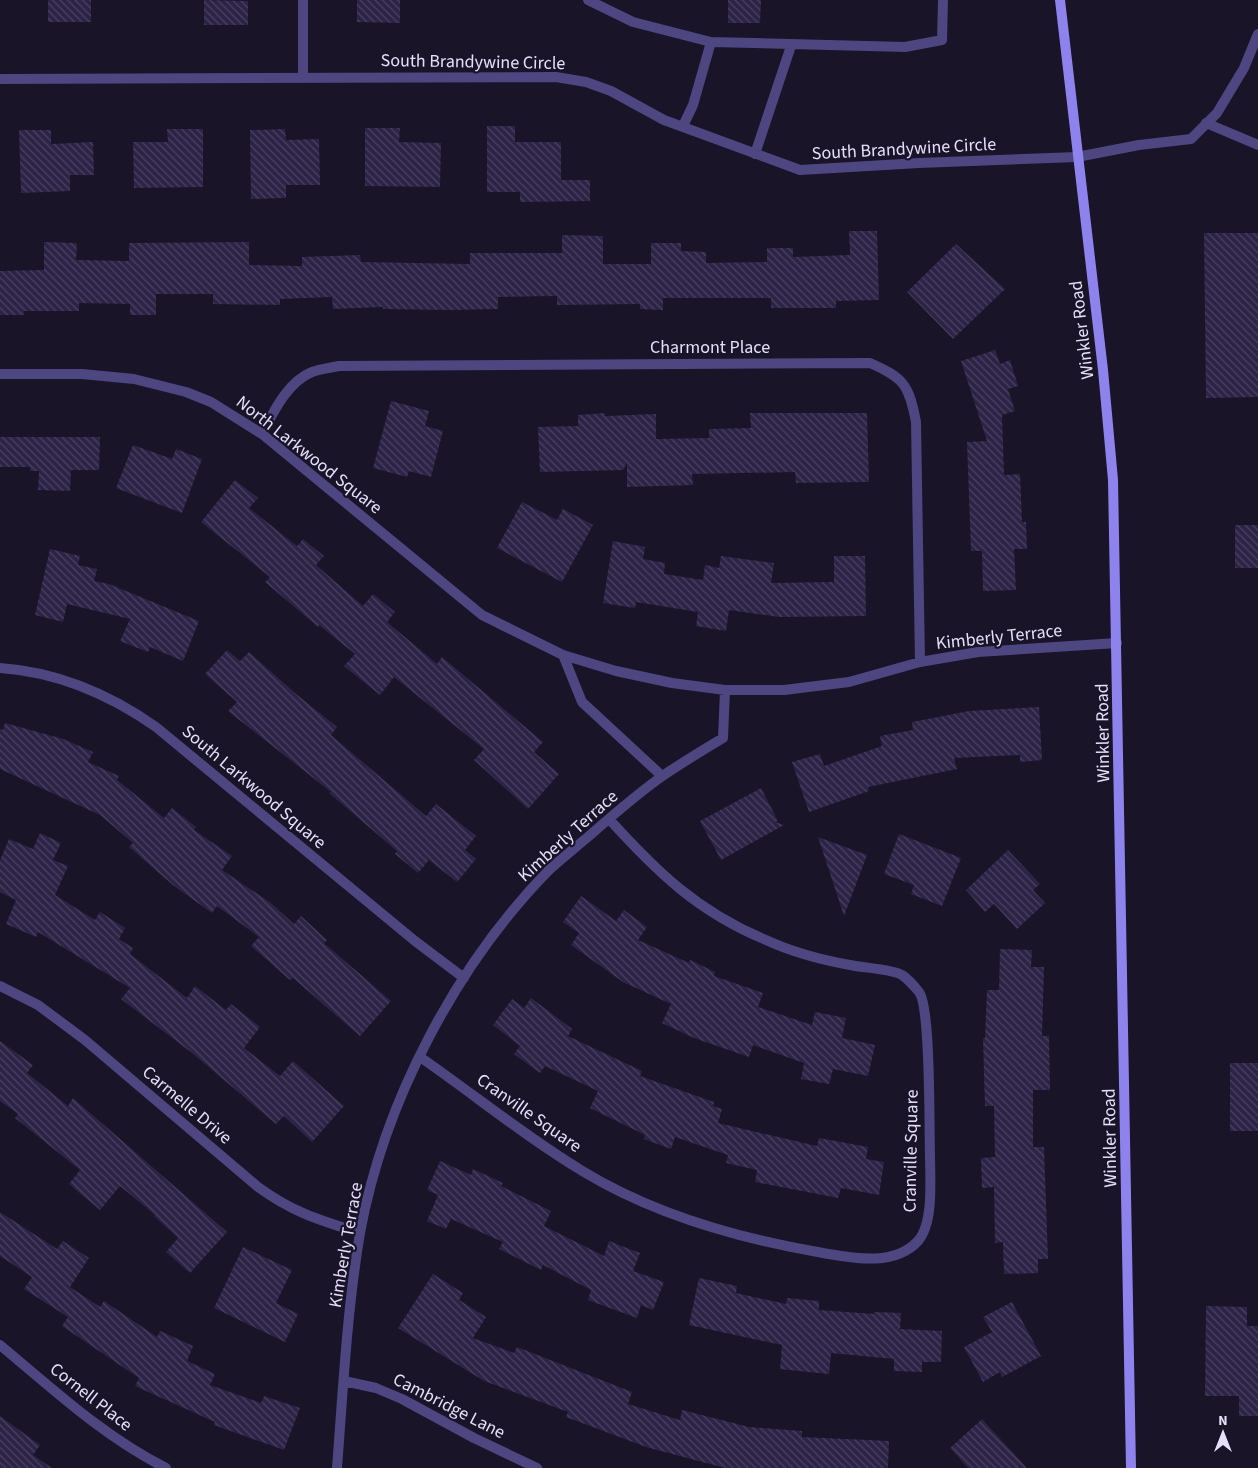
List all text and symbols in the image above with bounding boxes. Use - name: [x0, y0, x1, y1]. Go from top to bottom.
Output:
- street label: South Brandywine Circle: [380, 48, 566, 76]
- street label: South Brandywine Circle: [811, 132, 997, 166]
- street label: Winkler Road: [1064, 279, 1100, 381]
- street label: Charmont Place: [650, 335, 770, 360]
- street label: North Larkwood Square: [231, 390, 387, 520]
- street label: Kimberly Terrace: [935, 618, 1063, 656]
- street label: Winkler Road: [1090, 683, 1116, 783]
- street label: South Larkwood Square: [177, 719, 331, 855]
- street label: Kimberly Terrace: [513, 784, 624, 888]
- street label: Carmelle Drive: [137, 1060, 237, 1150]
- street label: Cranville Square: [471, 1067, 587, 1159]
- street label: Winkler Road: [1097, 1088, 1123, 1188]
- street label: Cranville Square: [897, 1089, 925, 1213]
- street label: Kimberly Terrace: [323, 1180, 369, 1310]
- street label: Cornell Place: [45, 1357, 138, 1437]
- street label: Cambridge Lane: [389, 1367, 509, 1445]
- north arrow: [1198, 1408, 1248, 1458]
- text: N: [1218, 1411, 1228, 1431]

